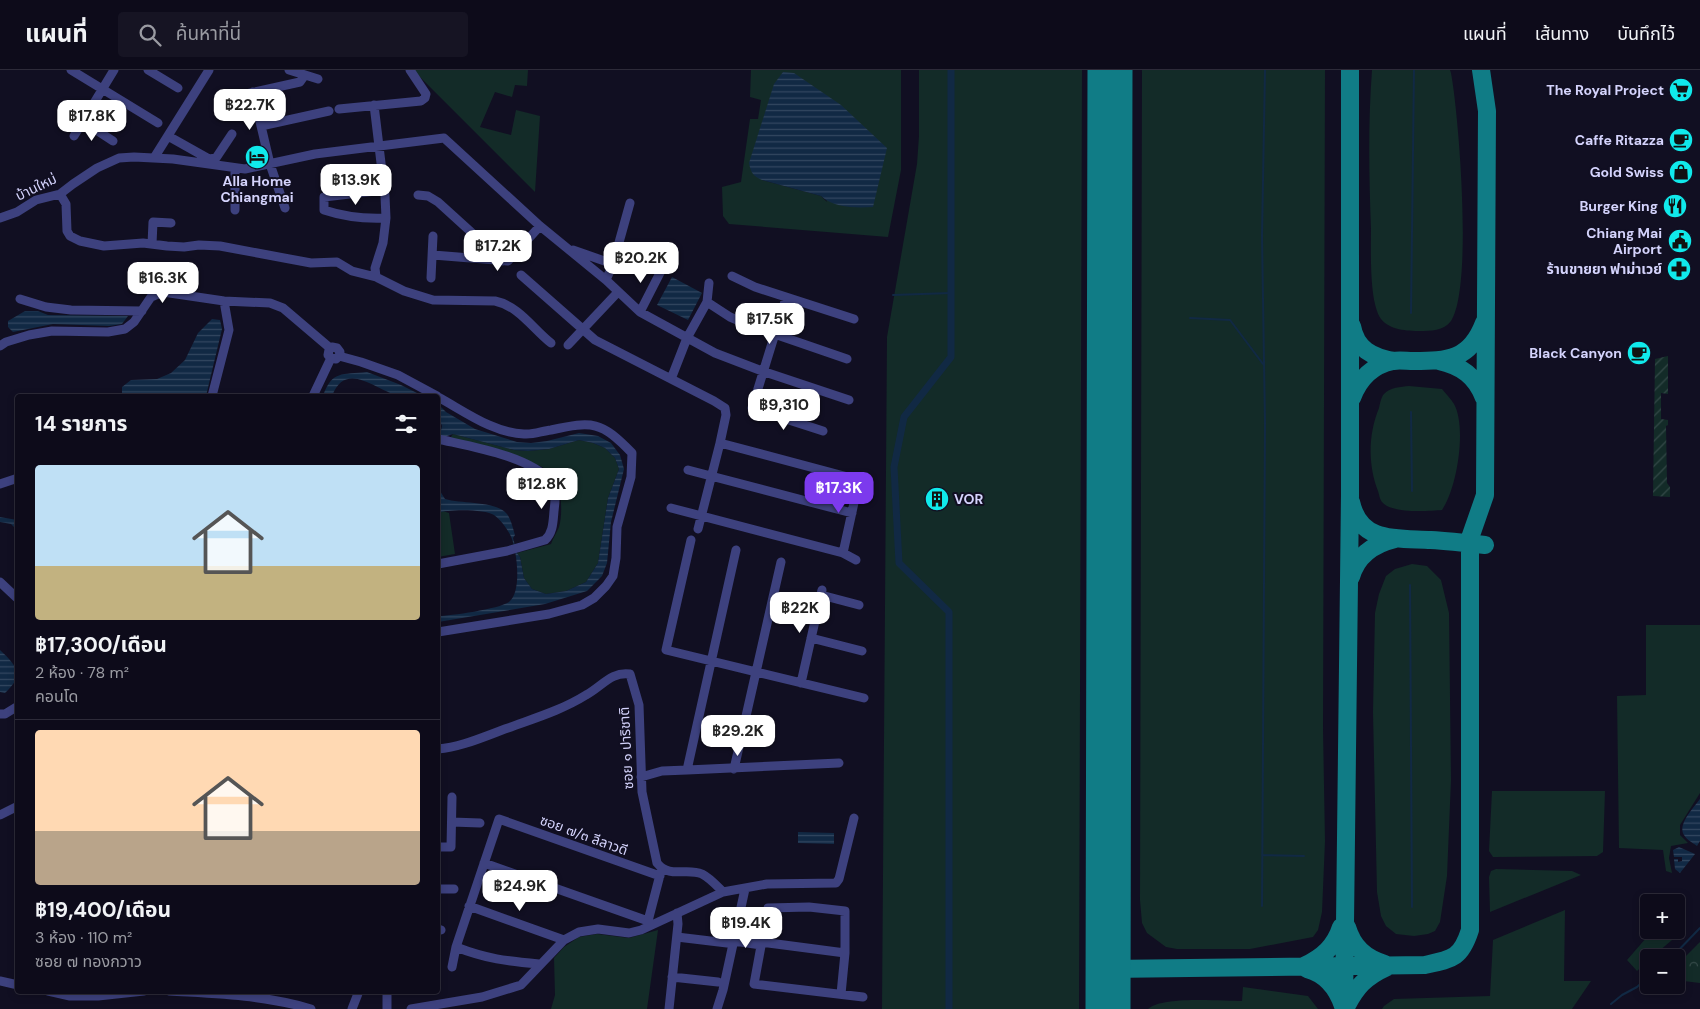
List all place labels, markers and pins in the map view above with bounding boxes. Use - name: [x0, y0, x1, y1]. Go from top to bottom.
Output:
- supermarket icon: The Royal Project: [1668, 77, 1694, 103]
- place label: The Royal Project: [1546, 81, 1664, 99]
- pin: ฿22.7K: [209, 88, 291, 131]
- pin: ฿17.8K: [51, 100, 133, 142]
- cafe icon: Caffe Ritazza: [1668, 127, 1694, 153]
- place label: Caffe Ritazza: [1575, 131, 1664, 149]
- hotel icon: Alla Home Chiangmai: [244, 144, 270, 170]
- shop icon: Gold Swiss: [1668, 159, 1694, 185]
- place label: Gold Swiss: [1590, 163, 1664, 181]
- pin: ฿13.9K: [315, 164, 397, 206]
- place label: Alla Home Chiangmai: [220, 172, 294, 206]
- restaurant icon: Burger King: [1662, 193, 1688, 219]
- place label: Burger King: [1579, 197, 1658, 215]
- place label: Chiang Mai Airport: [1586, 224, 1662, 258]
- public building icon: Chiang Mai Airport: [1667, 228, 1693, 254]
- pin: ฿17.2K: [457, 230, 539, 272]
- pin: ฿20.2K: [600, 242, 682, 284]
- pharmacy icon: ร้านขายยา ฟาม่าเวย์: [1666, 256, 1692, 282]
- place label: ร้านขายยา ฟาม่าเวย์: [1547, 260, 1662, 278]
- pin: ฿16.3K: [122, 262, 204, 304]
- pin: ฿17.5K: [729, 302, 811, 345]
- cafe icon: Black Canyon: [1626, 340, 1652, 366]
- place label: Black Canyon: [1529, 344, 1622, 362]
- pin: ฿9,310: [743, 388, 825, 431]
- pin: ฿12.8K: [501, 468, 583, 510]
- pin: ฿17.3K: [798, 472, 880, 514]
- building icon: VOR: [924, 486, 950, 512]
- place label: VOR: [954, 490, 984, 508]
- pin: ฿22K: [770, 592, 830, 634]
- pin: ฿29.2K: [697, 714, 779, 757]
- pin: ฿24.9K: [479, 870, 561, 912]
- pin: ฿19.4K: [705, 906, 787, 949]

